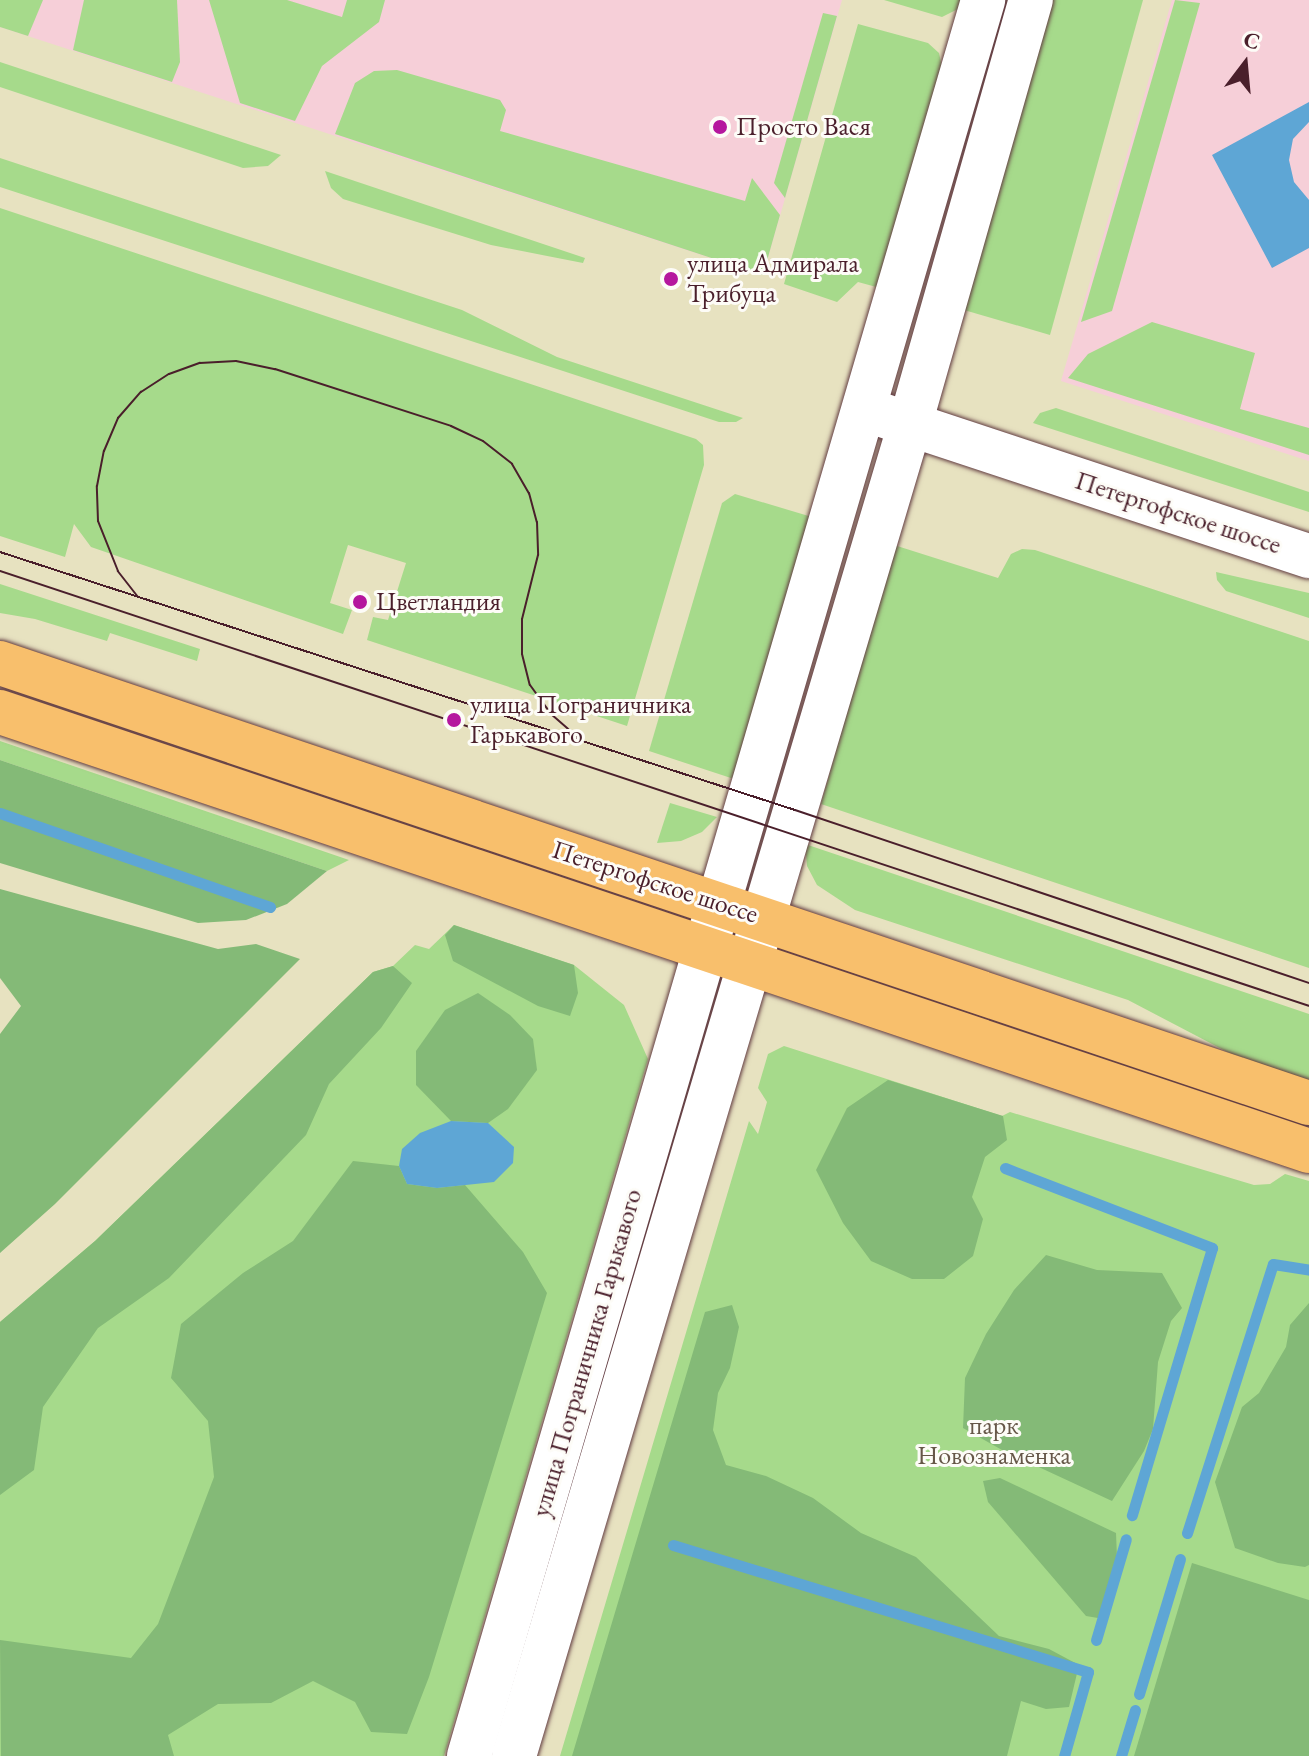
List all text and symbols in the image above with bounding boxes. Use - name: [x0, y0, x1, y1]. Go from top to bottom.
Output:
- north arrow: [1205, 24, 1285, 104]
- text: С: [1240, 24, 1263, 57]
- place label: Просто Вася: [736, 111, 871, 143]
- marker: Просто Вася: [711, 118, 729, 136]
- place label: улица Адмирала Трибуца: [687, 248, 859, 310]
- marker: улица Адмирала Трибуца: [662, 270, 680, 288]
- street label: Петергофское шоссе: [1071, 465, 1285, 561]
- place label: Цветландия: [376, 586, 501, 618]
- marker: Цветландия: [351, 593, 369, 611]
- place label: улица Пограничника Гарькавого: [470, 689, 691, 750]
- marker: улица Пограничника Гарькавого: [445, 711, 463, 729]
- street label: Петергофское шоссе: [548, 834, 762, 930]
- street label: улица Пограничника Гарькавого: [525, 1185, 649, 1521]
- park label: парк Новознаменка: [917, 1410, 1071, 1472]

